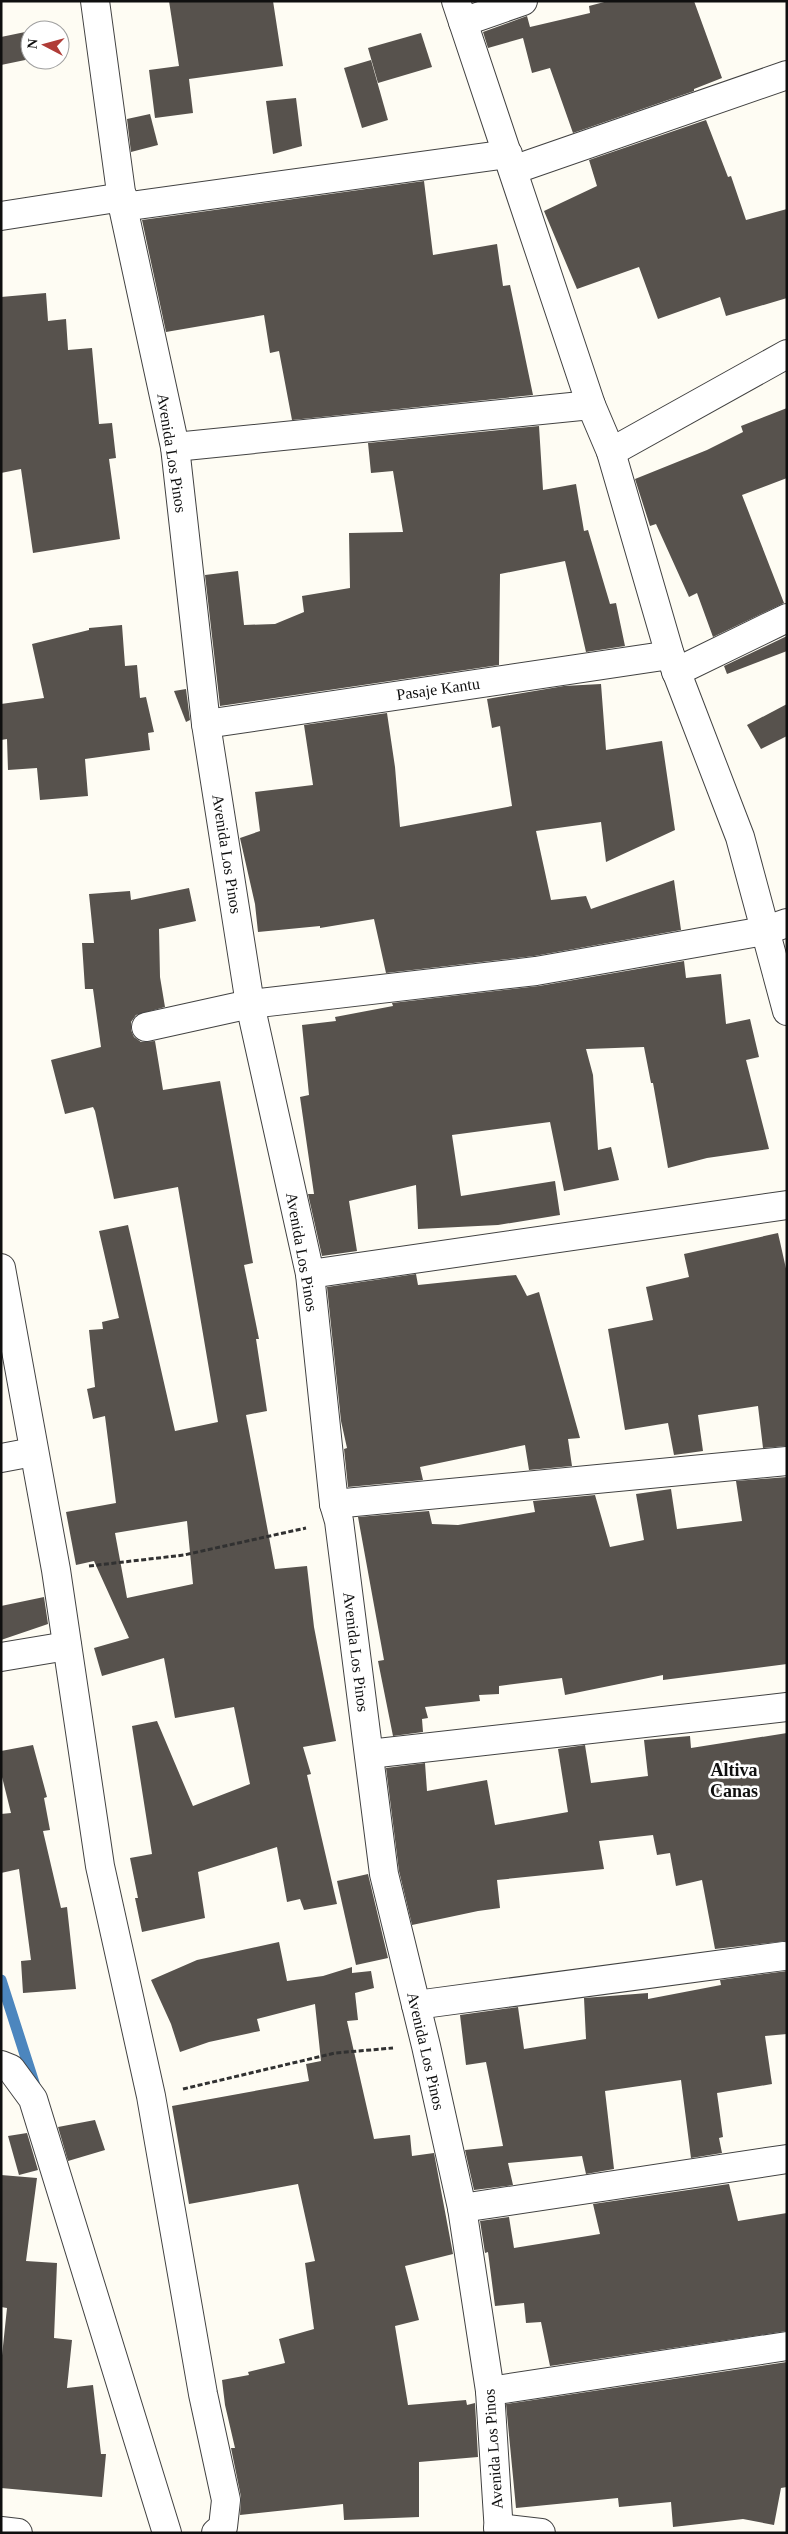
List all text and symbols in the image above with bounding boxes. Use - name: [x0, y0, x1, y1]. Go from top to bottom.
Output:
- north arrow: [20, 20, 70, 70]
- text: N: [25, 38, 41, 50]
- street label: Avenida Los Pinos: [154, 392, 190, 514]
- street label: Pasaje Kantu: [395, 675, 481, 704]
- street label: Avenida Los Pinos: [209, 793, 245, 915]
- street label: Avenida Los Pinos: [283, 1191, 321, 1313]
- street label: Avenida Los Pinos: [340, 1591, 372, 1713]
- district label: Altiva Canas: [710, 1760, 758, 1801]
- street label: Avenida Los Pinos: [404, 1990, 448, 2112]
- street label: Avenida Los Pinos: [480, 2388, 506, 2510]

